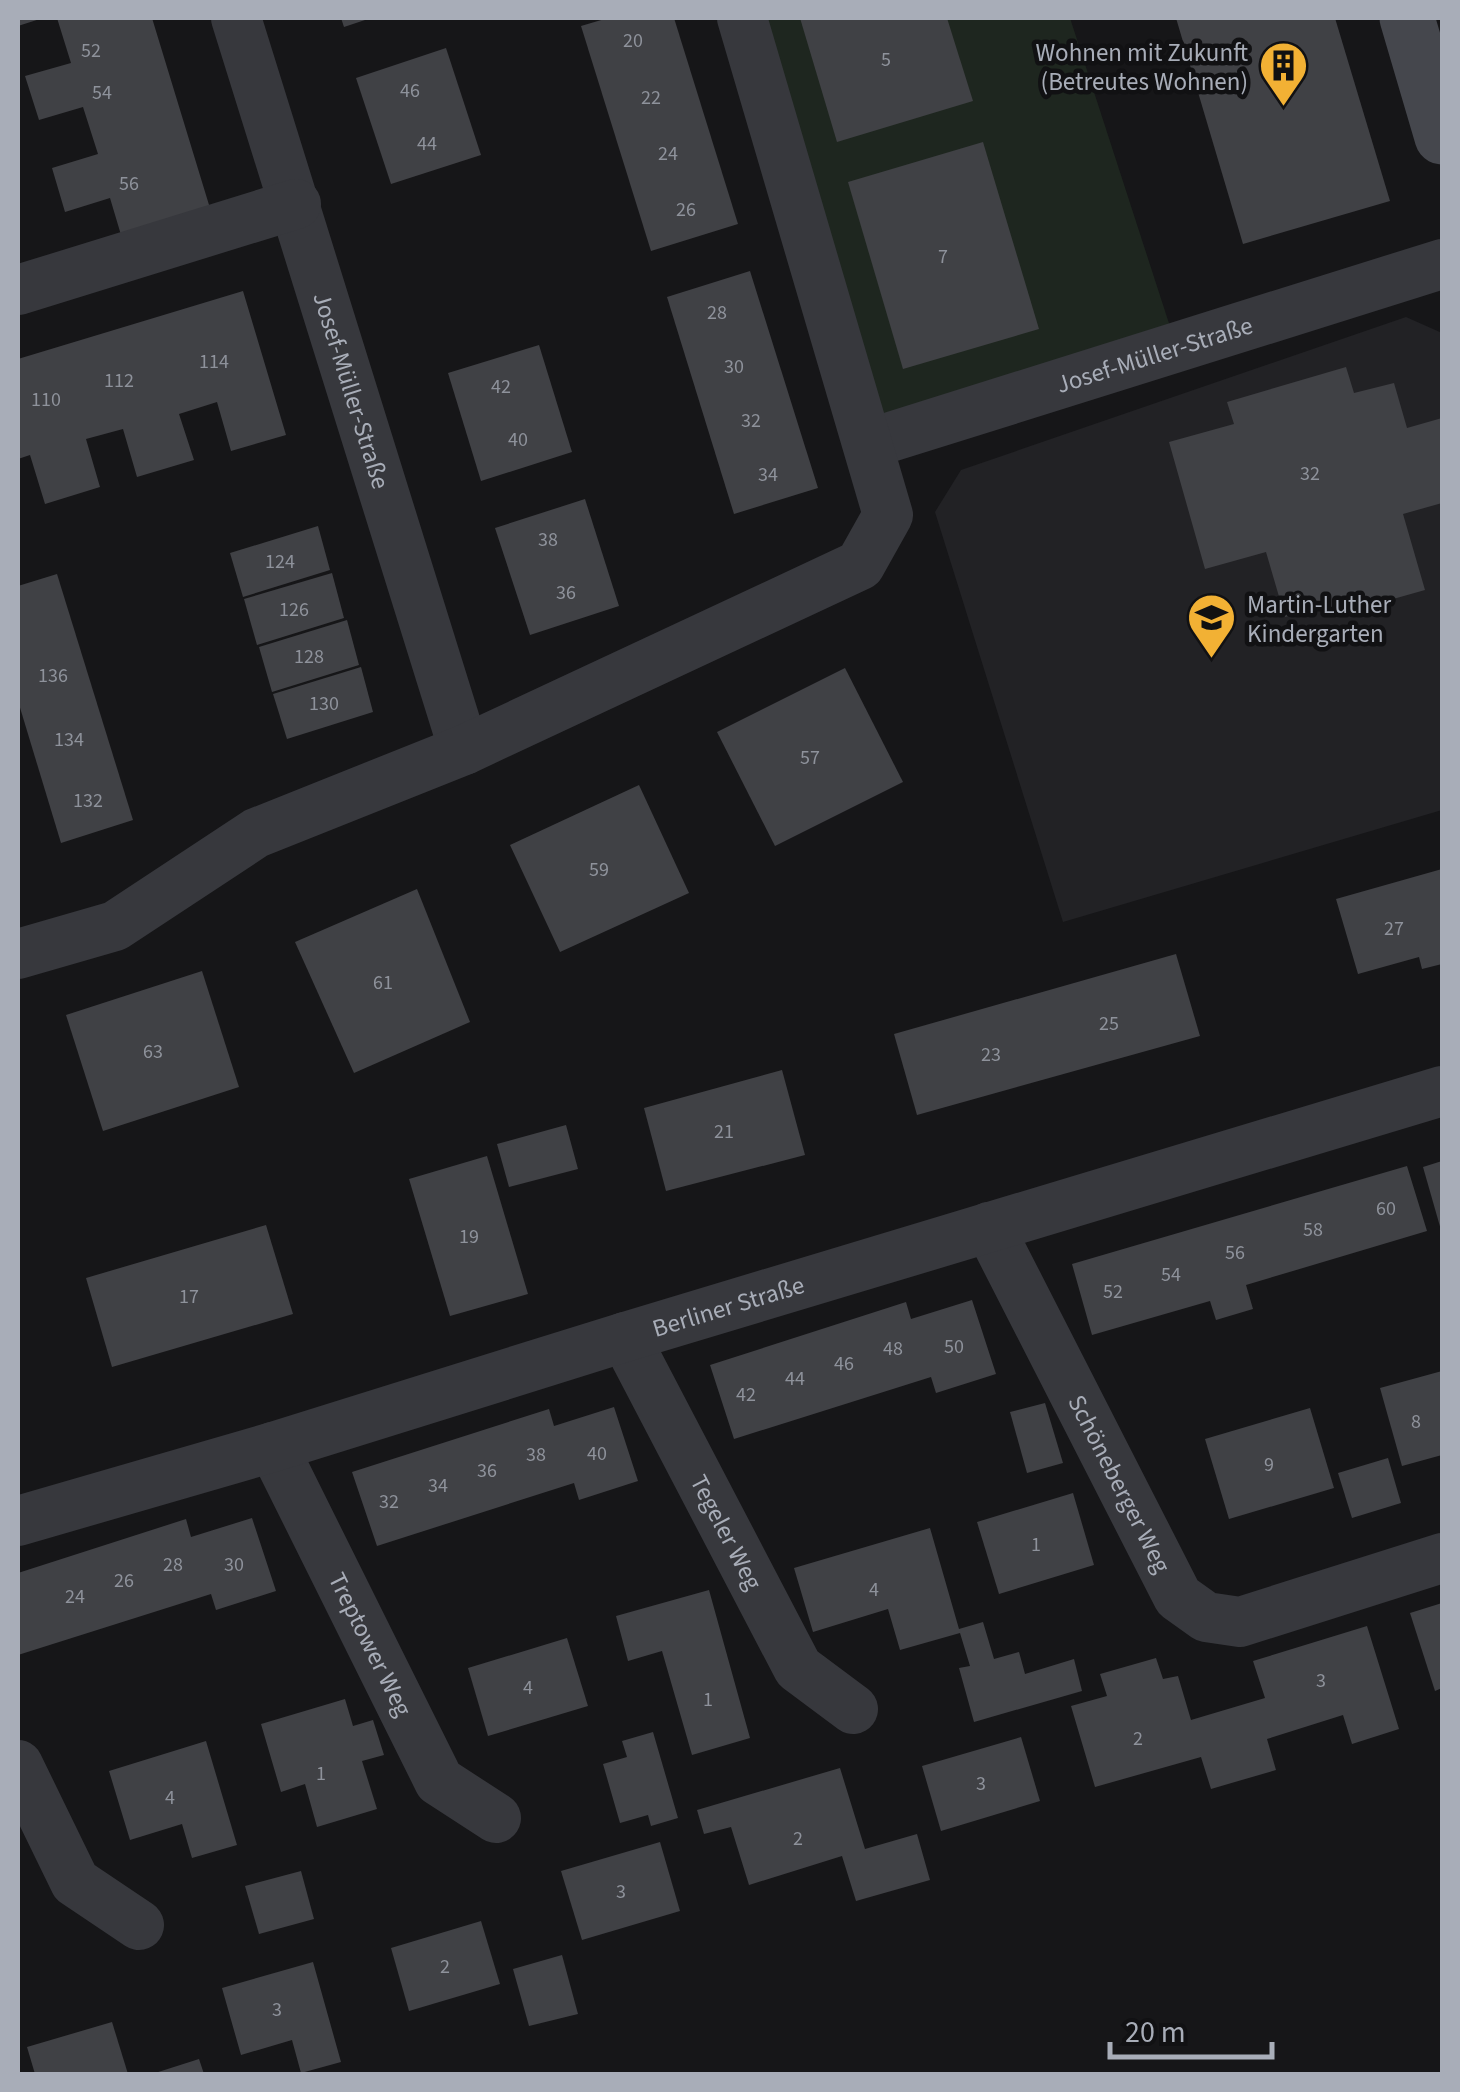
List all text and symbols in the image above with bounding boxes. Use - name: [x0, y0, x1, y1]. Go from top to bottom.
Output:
- house number: 20: [623, 27, 643, 55]
- place label: Wohnen mit Zukunft (Betreutes Wohnen): [1035, 35, 1248, 100]
- house number: 52: [81, 37, 101, 65]
- building icon: Wohnen mit Zukunft (Betreutes Wohnen): [1257, 40, 1309, 108]
- house number: 5: [881, 46, 891, 74]
- house number: 46: [400, 77, 420, 105]
- house number: 54: [92, 79, 112, 107]
- house number: 22: [641, 84, 661, 112]
- house number: 44: [417, 130, 437, 158]
- house number: 24: [658, 140, 678, 168]
- house number: 56: [119, 170, 139, 198]
- house number: 26: [676, 196, 696, 224]
- house number: 7: [938, 243, 948, 271]
- street label: Josef-Müller-Straße: [303, 288, 399, 494]
- house number: 28: [707, 299, 727, 327]
- street label: Josef-Müller-Straße: [1052, 307, 1257, 403]
- house number: 114: [199, 348, 229, 376]
- house number: 30: [724, 353, 744, 381]
- house number: 112: [104, 367, 134, 395]
- house number: 42: [491, 373, 511, 401]
- house number: 110: [31, 386, 61, 414]
- house number: 32: [741, 407, 761, 435]
- house number: 40: [508, 426, 528, 454]
- house number: 32: [1300, 460, 1320, 488]
- house number: 34: [758, 461, 778, 489]
- house number: 38: [538, 526, 558, 554]
- house number: 124: [265, 548, 295, 576]
- house number: 36: [556, 579, 576, 607]
- place label: Martin-Luther Kindergarten: [1247, 587, 1391, 652]
- school or university icon: Martin-Luther Kindergarten: [1186, 592, 1238, 660]
- house number: 126: [279, 596, 309, 624]
- house number: 128: [294, 643, 324, 671]
- house number: 136: [38, 662, 68, 690]
- house number: 130: [309, 690, 339, 718]
- house number: 134: [54, 726, 84, 754]
- house number: 57: [800, 744, 820, 772]
- house number: 132: [73, 787, 103, 815]
- house number: 59: [589, 856, 609, 884]
- house number: 27: [1384, 915, 1404, 943]
- house number: 61: [373, 969, 393, 997]
- house number: 25: [1099, 1010, 1119, 1038]
- house number: 63: [143, 1038, 163, 1066]
- house number: 23: [981, 1041, 1001, 1069]
- house number: 21: [714, 1118, 734, 1146]
- house number: 60: [1376, 1195, 1396, 1223]
- house number: 58: [1303, 1216, 1323, 1244]
- house number: 19: [459, 1223, 479, 1251]
- house number: 56: [1225, 1239, 1245, 1267]
- house number: 54: [1161, 1261, 1181, 1289]
- street label: Berliner Straße: [648, 1267, 809, 1347]
- house number: 52: [1103, 1278, 1123, 1306]
- house number: 17: [179, 1283, 199, 1311]
- house number: 50: [944, 1333, 964, 1361]
- house number: 48: [883, 1335, 903, 1363]
- house number: 46: [834, 1350, 854, 1378]
- house number: 44: [785, 1365, 805, 1393]
- house number: 42: [736, 1381, 756, 1409]
- street label: Schöneberger Weg: [1059, 1389, 1180, 1580]
- house number: 8: [1411, 1408, 1421, 1436]
- house number: 40: [587, 1440, 607, 1468]
- house number: 38: [526, 1441, 546, 1469]
- house number: 9: [1264, 1451, 1274, 1479]
- house number: 36: [477, 1457, 497, 1485]
- street label: Tegeler Weg: [681, 1468, 771, 1597]
- house number: 34: [428, 1472, 448, 1500]
- house number: 32: [379, 1488, 399, 1516]
- house number: 1: [1031, 1531, 1041, 1559]
- house number: 28: [163, 1551, 183, 1579]
- house number: 30: [224, 1551, 244, 1579]
- street label: Treptower Weg: [319, 1566, 421, 1723]
- house number: 26: [114, 1567, 134, 1595]
- house number: 4: [869, 1576, 879, 1604]
- house number: 24: [65, 1583, 85, 1611]
- house number: 3: [1316, 1667, 1326, 1695]
- house number: 4: [523, 1674, 533, 1702]
- house number: 1: [703, 1686, 713, 1714]
- house number: 2: [1133, 1725, 1143, 1753]
- house number: 1: [316, 1760, 326, 1788]
- house number: 3: [976, 1770, 986, 1798]
- house number: 4: [165, 1784, 175, 1812]
- house number: 2: [793, 1825, 803, 1853]
- house number: 3: [616, 1878, 626, 1906]
- house number: 2: [440, 1953, 450, 1981]
- house number: 3: [272, 1996, 282, 2024]
- scale bar: [1110, 1997, 1272, 2059]
- text: 20 m: [1125, 2011, 1186, 2054]

